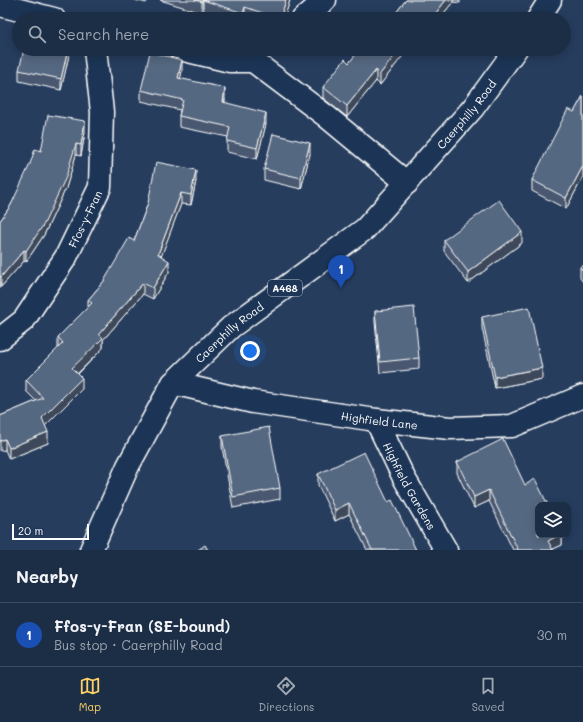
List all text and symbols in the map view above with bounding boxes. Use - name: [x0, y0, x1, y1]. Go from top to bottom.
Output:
- search box: [12, 12, 571, 56]
- icon: search: [26, 23, 48, 45]
- text: Search here: [58, 24, 149, 44]
- street label: Caerphilly Road: [433, 76, 499, 152]
- street label: Ffos-y-Fran: [64, 187, 105, 250]
- pin: 1: [328, 255, 354, 288]
- road number: A468: [268, 280, 302, 296]
- street label: Caerphilly Road: [191, 298, 266, 366]
- your location: [240, 341, 260, 361]
- street label: Highfield Lane: [340, 407, 419, 432]
- street label: Highfield Gardens: [380, 440, 440, 532]
- map controls: [535, 502, 571, 538]
- button: layers: [535, 502, 571, 538]
- scale bar: [12, 522, 89, 541]
- text: 20 m: [18, 523, 43, 538]
- text: Nearby: [16, 565, 78, 587]
- text: Ffos-y-Fran (SE-bound): [54, 616, 230, 636]
- text: 1: [26, 626, 32, 643]
- text: 30 m: [537, 626, 567, 643]
- text: Bus stop · Caerphilly Road: [54, 636, 223, 653]
- tab: Map: [79, 675, 101, 714]
- tab: Directions: [258, 675, 314, 714]
- tab: Saved: [472, 675, 504, 714]

